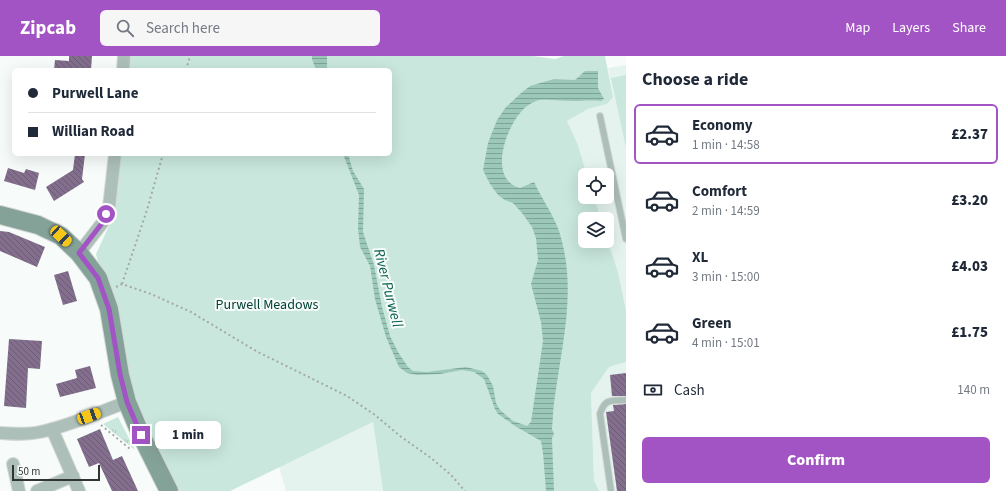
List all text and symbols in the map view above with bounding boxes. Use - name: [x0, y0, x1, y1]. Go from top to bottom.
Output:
- search box: [100, 10, 380, 46]
- text: Zipcab: [20, 15, 76, 42]
- icon: search: [114, 17, 136, 39]
- text: Search here: [146, 18, 220, 39]
- text: Map: [845, 18, 870, 38]
- text: Layers: [892, 18, 930, 38]
- text: Share: [952, 18, 986, 38]
- text: Choose a ride: [642, 67, 748, 92]
- text: Purwell Lane: [52, 83, 138, 104]
- text: Economy: [692, 115, 753, 136]
- icon: car: [644, 116, 680, 152]
- text: Willian Road: [52, 121, 134, 142]
- text: £2.37: [951, 124, 988, 145]
- text: 1 min · 14:58: [692, 136, 760, 154]
- map controls: [578, 168, 614, 248]
- button: locate: [578, 168, 614, 204]
- text: Comfort: [692, 181, 747, 202]
- icon: car: [644, 182, 680, 218]
- text: £3.20: [951, 190, 988, 211]
- text: 2 min · 14:59: [692, 202, 760, 220]
- route start: [97, 205, 115, 223]
- button: layers: [578, 212, 614, 248]
- car: [48, 223, 74, 249]
- water label: River Purwell: [368, 246, 408, 330]
- text: XL: [692, 247, 708, 268]
- icon: car: [644, 248, 680, 284]
- text: £4.03: [951, 256, 988, 277]
- text: 3 min · 15:00: [692, 268, 760, 286]
- park label: Purwell Meadows: [216, 295, 319, 315]
- text: Green: [692, 313, 732, 334]
- icon: car: [644, 314, 680, 350]
- text: £1.75: [951, 322, 988, 343]
- text: 4 min · 15:01: [692, 334, 760, 352]
- icon: cash: [642, 379, 664, 401]
- text: Cash: [674, 380, 705, 401]
- text: 140 m: [957, 381, 990, 399]
- car: [76, 406, 102, 426]
- callout: 1 min: [155, 421, 221, 449]
- route end: [132, 426, 150, 444]
- text: 1 min: [172, 426, 204, 444]
- button: Confirm: [642, 437, 990, 483]
- scale bar: [12, 463, 100, 482]
- text: 50 m: [18, 464, 40, 479]

